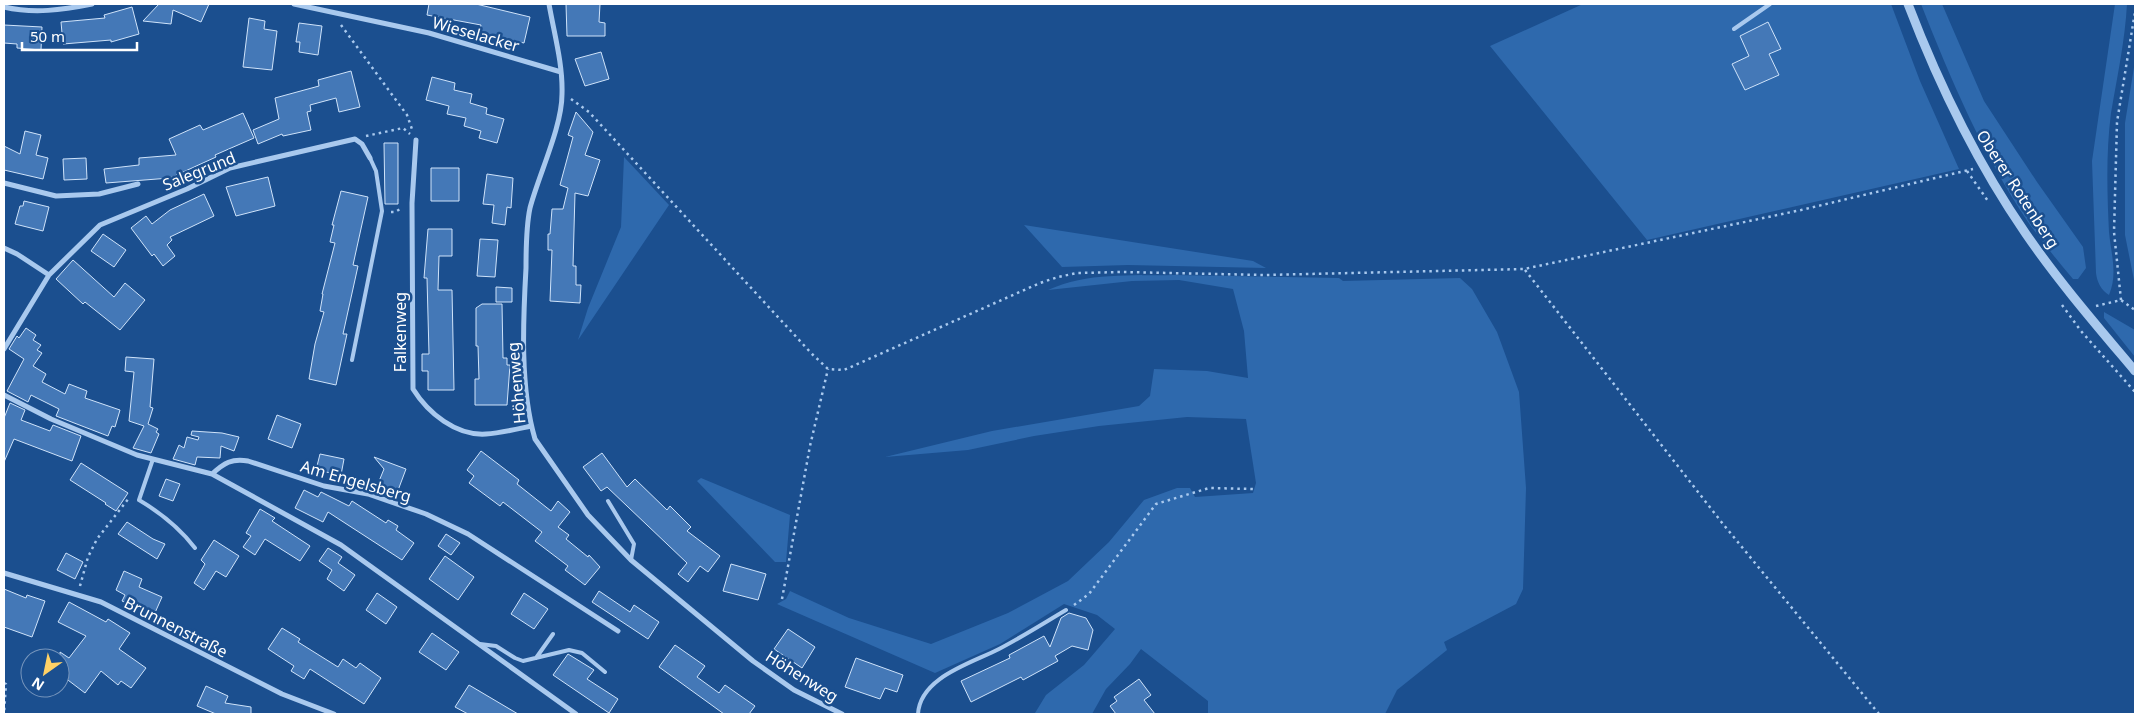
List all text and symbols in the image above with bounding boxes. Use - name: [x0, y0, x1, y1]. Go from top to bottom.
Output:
- street label: Wieselacker: [430, 11, 523, 57]
- scale bar: [22, 20, 138, 52]
- text: 50 m: [30, 26, 65, 46]
- street label: Oberer Rotenberg: [1971, 126, 2065, 252]
- street label: Salegrund: [159, 146, 239, 196]
- street label: Falkenweg: [389, 292, 411, 372]
- street label: Höhenweg: [501, 341, 531, 425]
- street label: Am Engelsberg: [298, 455, 414, 507]
- street label: Brunnenstraße: [120, 591, 232, 663]
- street label: Höhenweg: [761, 645, 843, 707]
- north arrow: [20, 648, 70, 698]
- text: N: [28, 673, 48, 695]

